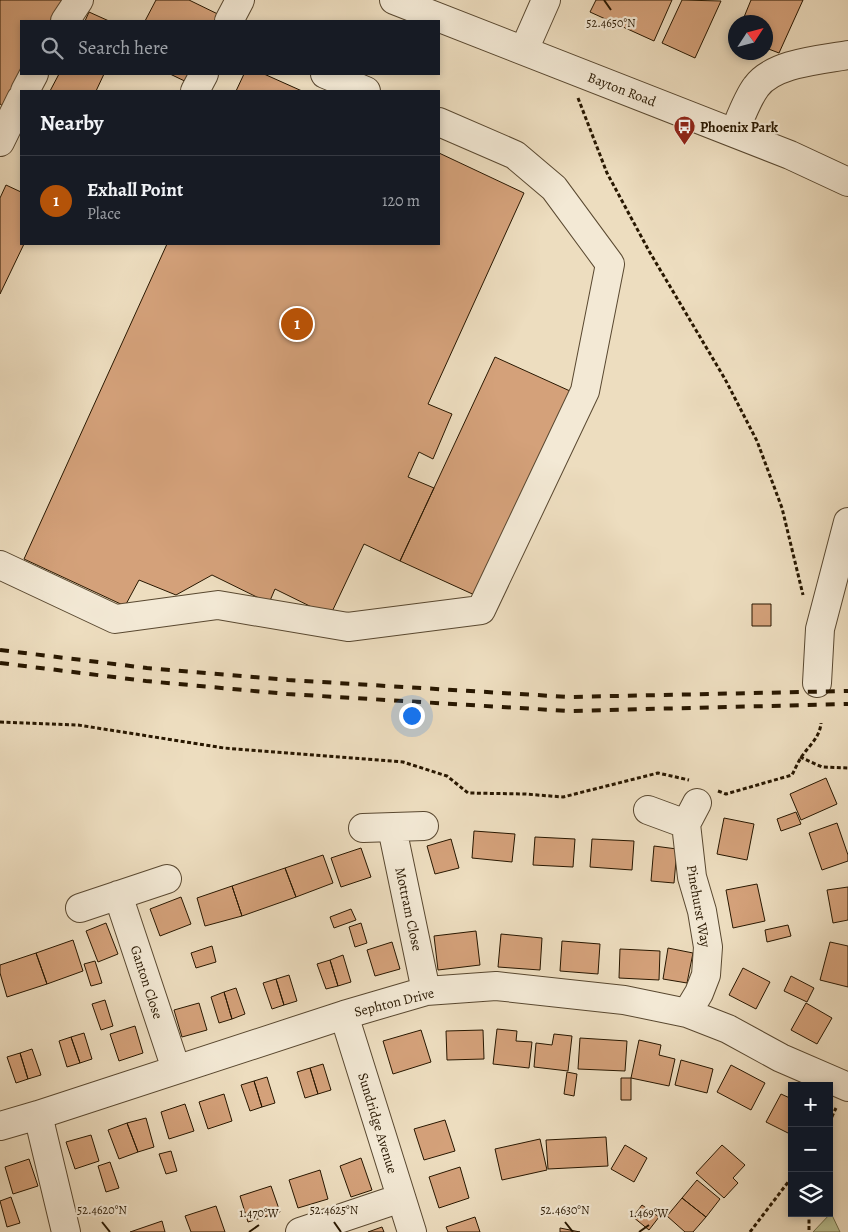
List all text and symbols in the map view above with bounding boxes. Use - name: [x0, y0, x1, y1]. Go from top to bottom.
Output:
- text: 52.4650°N: [586, 15, 636, 31]
- north arrow: [728, 15, 773, 60]
- search box: [20, 20, 440, 75]
- icon: search: [38, 34, 66, 62]
- text: Search here: [78, 35, 168, 61]
- street label: Bayton Road: [585, 68, 659, 111]
- text: Nearby: [40, 109, 103, 137]
- bus stop icon: Phoenix Park: [672, 115, 696, 146]
- place label: Phoenix Park: [700, 118, 779, 137]
- text: Exhall Point: [87, 177, 183, 203]
- text: 1: [53, 190, 59, 212]
- text: 120 m: [382, 190, 420, 212]
- text: Place: [87, 203, 121, 225]
- pin: 1: [281, 305, 313, 343]
- your location: [399, 703, 425, 729]
- street label: Pinehurst Way: [682, 863, 715, 950]
- street label: Mottram Close: [390, 866, 427, 953]
- street label: Ganton Close: [126, 943, 167, 1021]
- street label: Sephton Drive: [352, 983, 436, 1022]
- street label: Sundridge Avenue: [353, 1070, 402, 1176]
- map controls: [788, 1082, 833, 1217]
- button: +: [788, 1082, 833, 1127]
- button: −: [788, 1127, 833, 1172]
- button: layers: [788, 1172, 833, 1217]
- text: 52.4620°N: [77, 1202, 127, 1218]
- text: 52.4625°N: [310, 1202, 359, 1218]
- text: 52.4630°N: [540, 1202, 590, 1218]
- text: 1.470°W: [239, 1205, 280, 1221]
- text: 1.469°W: [629, 1205, 669, 1221]

